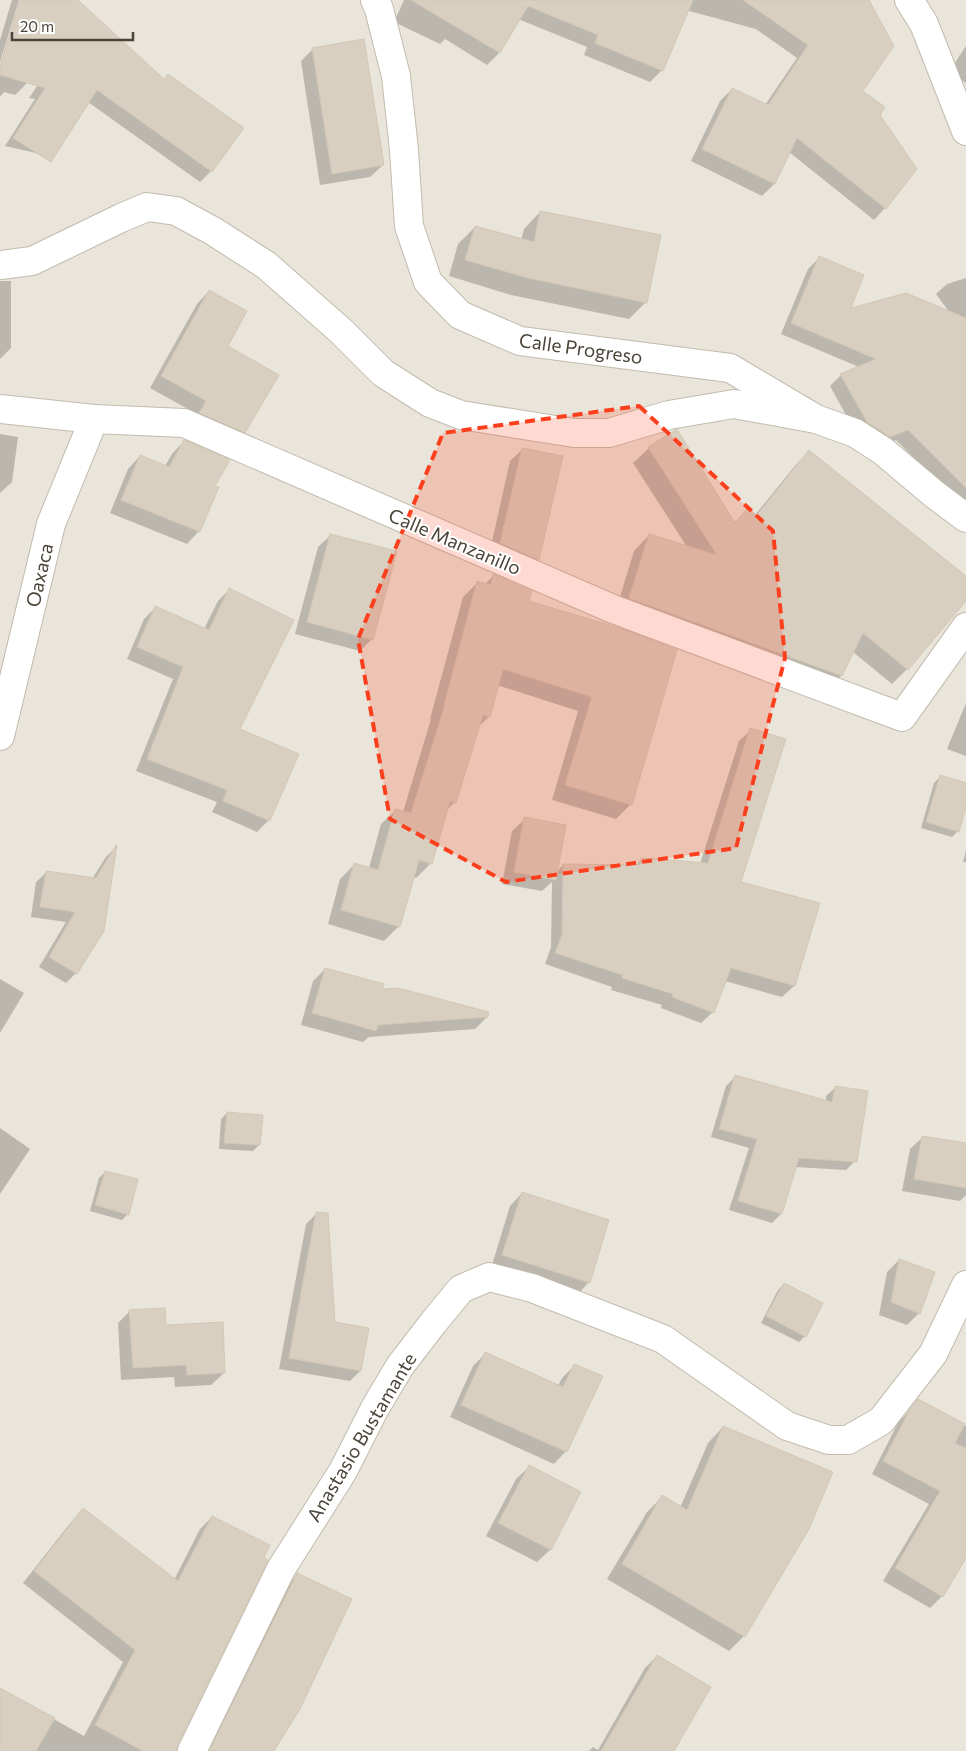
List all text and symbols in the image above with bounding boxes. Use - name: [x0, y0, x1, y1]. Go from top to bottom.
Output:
- scale bar: [12, 10, 134, 42]
- text: 20 m: [20, 17, 54, 35]
- street label: Calle Progreso: [518, 328, 644, 368]
- street label: Calle Manzanillo: [385, 503, 525, 579]
- street label: Oaxaca: [21, 541, 57, 609]
- street label: Anastasio Bustamante: [301, 1348, 421, 1526]

